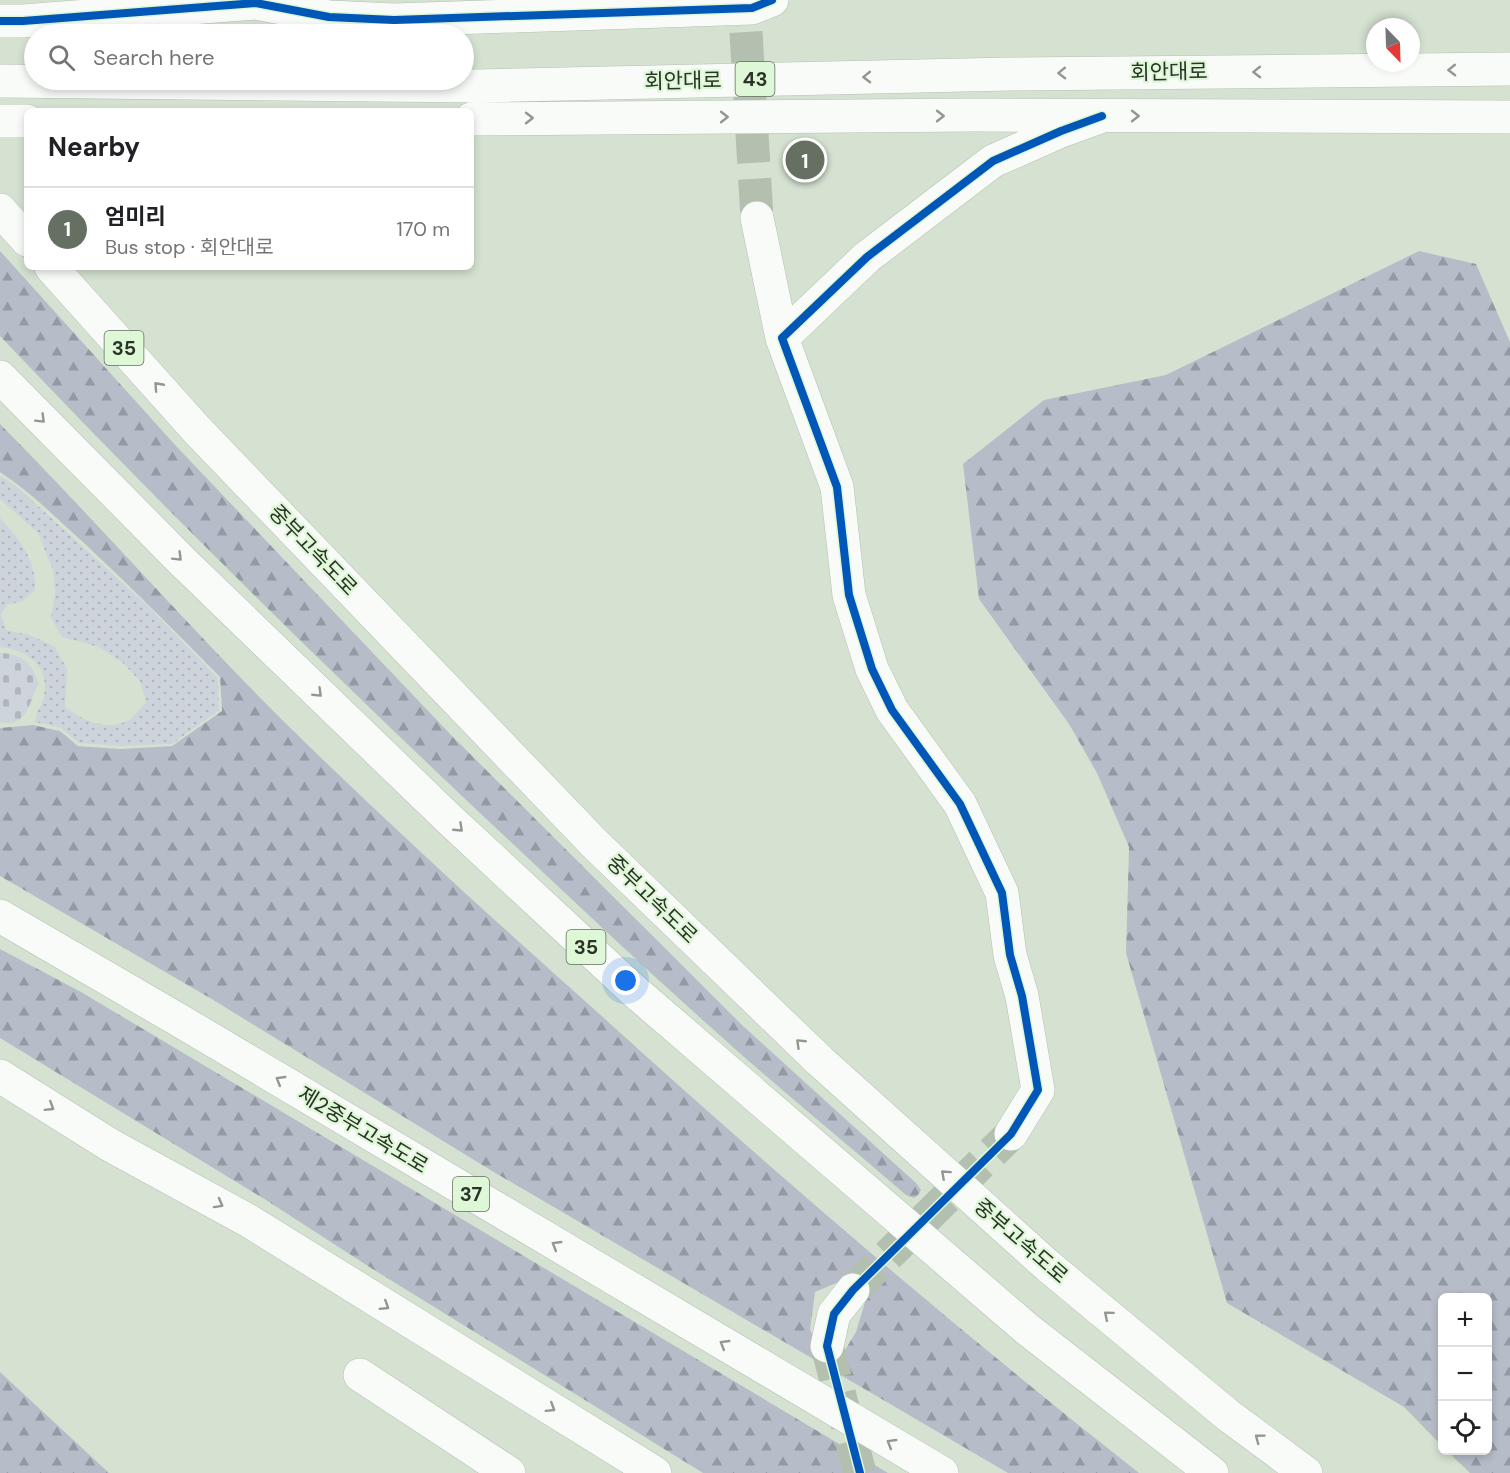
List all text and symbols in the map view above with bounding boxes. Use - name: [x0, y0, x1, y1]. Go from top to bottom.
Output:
- north arrow: [1366, 18, 1420, 72]
- search box: [24, 24, 474, 90]
- icon: search: [45, 41, 78, 74]
- text: Search here: [93, 43, 214, 72]
- street label: 회안대로: [1130, 57, 1208, 87]
- road number: 43: [736, 62, 774, 96]
- one-way arrow: [1447, 64, 1456, 76]
- one-way arrow: [1252, 65, 1261, 78]
- street label: 회안대로: [644, 66, 722, 96]
- one-way arrow: [1057, 67, 1066, 79]
- one-way arrow: [862, 71, 871, 83]
- one-way arrow: [936, 110, 945, 122]
- one-way arrow: [1131, 110, 1140, 122]
- one-way arrow: [720, 111, 729, 123]
- one-way arrow: [525, 112, 534, 124]
- text: Nearby: [48, 130, 140, 164]
- pin: 1: [786, 138, 824, 182]
- text: 엄미리: [105, 202, 166, 231]
- text: 1: [64, 216, 71, 242]
- text: 170 m: [397, 216, 450, 242]
- text: Bus stop · 회안대로: [105, 234, 274, 260]
- road number: 35: [104, 331, 144, 365]
- one-way arrow: [154, 382, 165, 393]
- one-way arrow: [34, 411, 45, 422]
- street label: 중부고속도로: [263, 499, 363, 601]
- one-way arrow: [172, 550, 182, 561]
- one-way arrow: [312, 686, 322, 697]
- one-way arrow: [452, 821, 462, 832]
- street label: 중부고속도로: [601, 849, 703, 949]
- road number: 35: [566, 930, 606, 964]
- your location: [611, 966, 640, 995]
- one-way arrow: [797, 1039, 808, 1050]
- one-way arrow: [276, 1076, 286, 1088]
- street label: 제2중부고속도로: [293, 1080, 433, 1180]
- one-way arrow: [44, 1100, 54, 1112]
- one-way arrow: [941, 1170, 952, 1181]
- road number: 37: [453, 1177, 489, 1211]
- street label: 중부고속도로: [968, 1192, 1074, 1290]
- one-way arrow: [212, 1197, 223, 1208]
- one-way arrow: [552, 1240, 562, 1252]
- map controls: [1438, 1293, 1492, 1455]
- button: +: [1438, 1293, 1492, 1347]
- one-way arrow: [379, 1298, 389, 1310]
- one-way arrow: [1104, 1312, 1115, 1323]
- one-way arrow: [720, 1340, 730, 1351]
- button: −: [1438, 1347, 1492, 1401]
- one-way arrow: [545, 1401, 555, 1413]
- button: locate: [1438, 1401, 1492, 1455]
- one-way arrow: [1255, 1434, 1266, 1445]
- one-way arrow: [887, 1439, 897, 1451]

